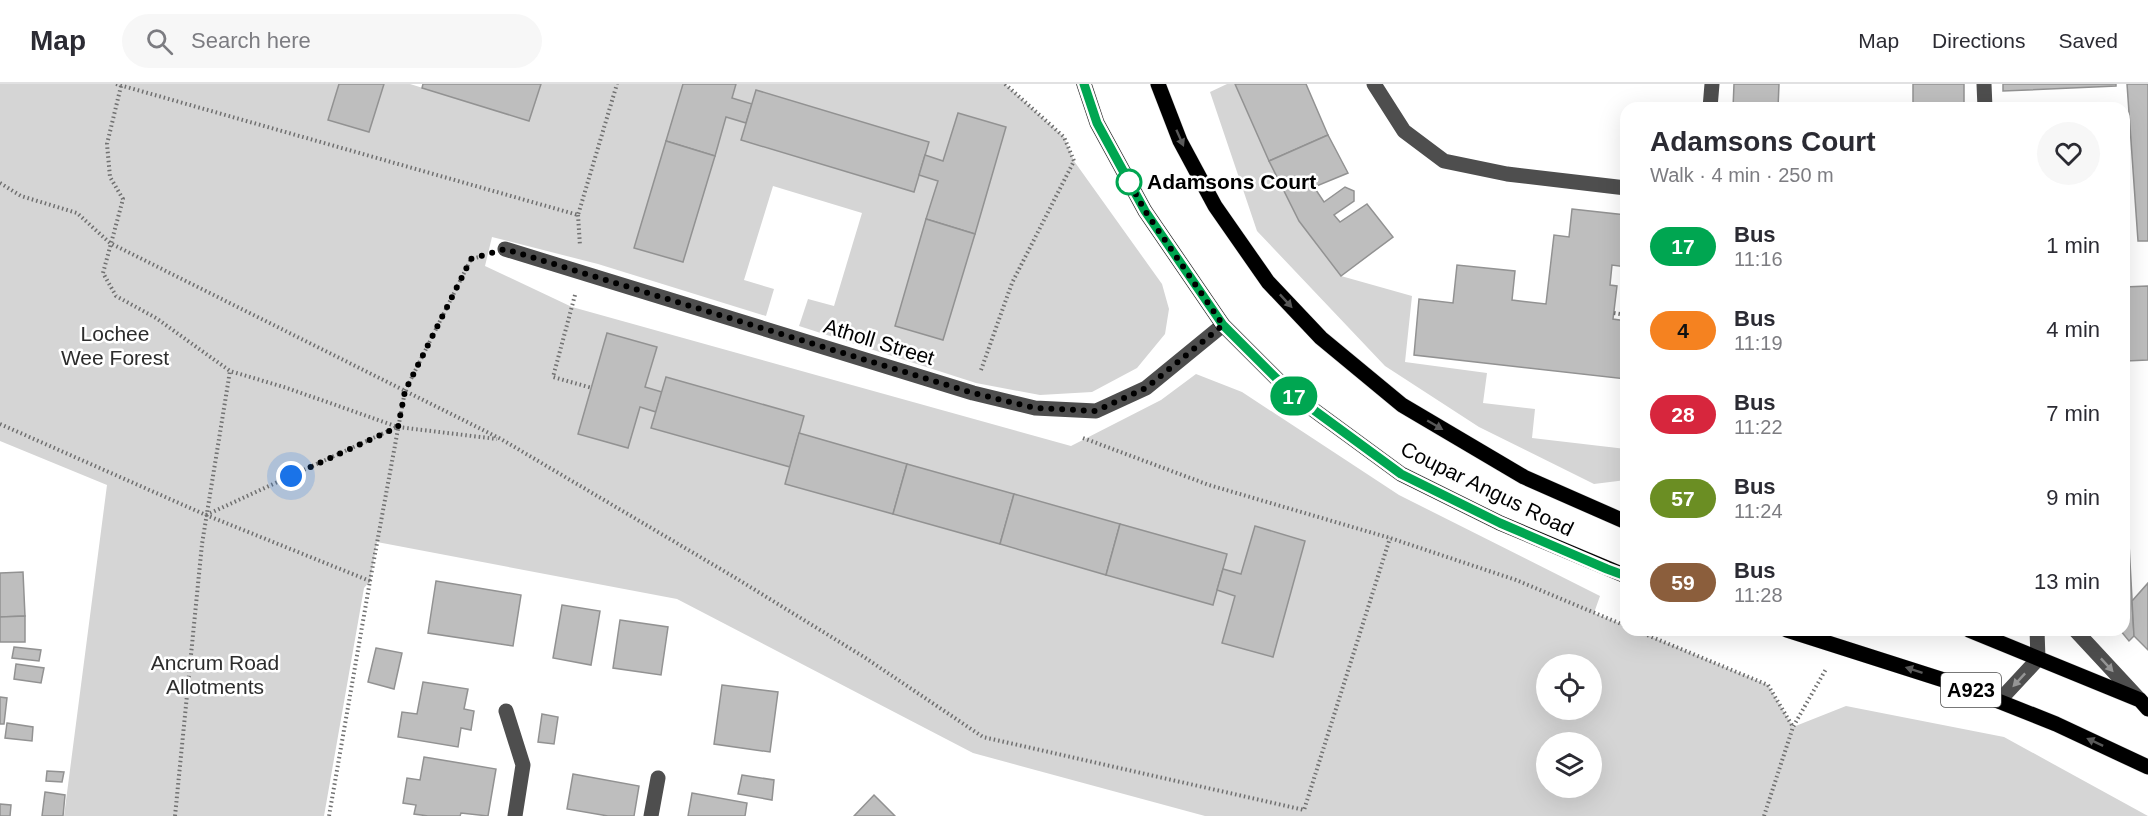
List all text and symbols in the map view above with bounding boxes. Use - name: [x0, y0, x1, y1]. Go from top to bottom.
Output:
- search box: [122, 14, 542, 68]
- text: Map: [30, 25, 86, 56]
- icon: search: [143, 25, 176, 58]
- text: Search here: [191, 28, 311, 53]
- text: Map: [1858, 29, 1899, 52]
- text: Directions: [1932, 29, 2025, 52]
- text: Saved: [2058, 29, 2118, 52]
- button: heart: [2037, 122, 2100, 185]
- text: Adamsons Court: [1650, 126, 1876, 157]
- one-way arrow: [1175, 130, 1184, 147]
- text: Walk · 4 min · 250 m: [1650, 164, 1834, 186]
- marker: Adamsons Court: [1116, 169, 1142, 195]
- place label: Adamsons Court: [1147, 170, 1316, 193]
- text: Bus: [1734, 222, 1776, 247]
- text: 1 min: [2046, 233, 2100, 258]
- text: 17: [1671, 235, 1695, 258]
- text: 11:16: [1734, 248, 1783, 270]
- one-way arrow: [1279, 293, 1293, 308]
- text: Bus: [1734, 306, 1776, 331]
- street label: Atholl Street: [821, 314, 937, 369]
- text: 4 min: [2046, 317, 2100, 342]
- text: 4: [1677, 319, 1689, 342]
- park label: Lochee Wee Forest: [61, 322, 169, 369]
- text: 11:19: [1734, 332, 1783, 354]
- line badge: 17: [1267, 376, 1321, 416]
- text: 17: [1282, 385, 1306, 408]
- text: Bus: [1734, 390, 1776, 415]
- text: 7 min: [2046, 401, 2100, 426]
- text: 28: [1671, 403, 1695, 426]
- text: 11:22: [1734, 416, 1783, 438]
- one-way arrow: [1427, 419, 1443, 430]
- street label: Coupar Angus Road: [1397, 437, 1577, 540]
- your location: [276, 461, 306, 491]
- text: Bus: [1734, 474, 1776, 499]
- text: 9 min: [2046, 485, 2100, 510]
- text: 57: [1671, 487, 1695, 510]
- text: 11:24: [1734, 500, 1783, 522]
- text: Bus: [1734, 558, 1776, 583]
- text: 13 min: [2034, 569, 2100, 594]
- text: 59: [1671, 571, 1695, 594]
- text: 11:28: [1734, 584, 1783, 606]
- park label: Ancrum Road Allotments: [151, 651, 279, 698]
- map controls: [1536, 654, 1602, 798]
- button: locate: [1536, 654, 1602, 720]
- one-way arrow: [2100, 658, 2114, 672]
- one-way arrow: [1905, 665, 1923, 675]
- road number: A923: [1941, 673, 2001, 707]
- one-way arrow: [2012, 673, 2026, 687]
- button: layers: [1536, 732, 1602, 798]
- one-way arrow: [2086, 738, 2103, 747]

